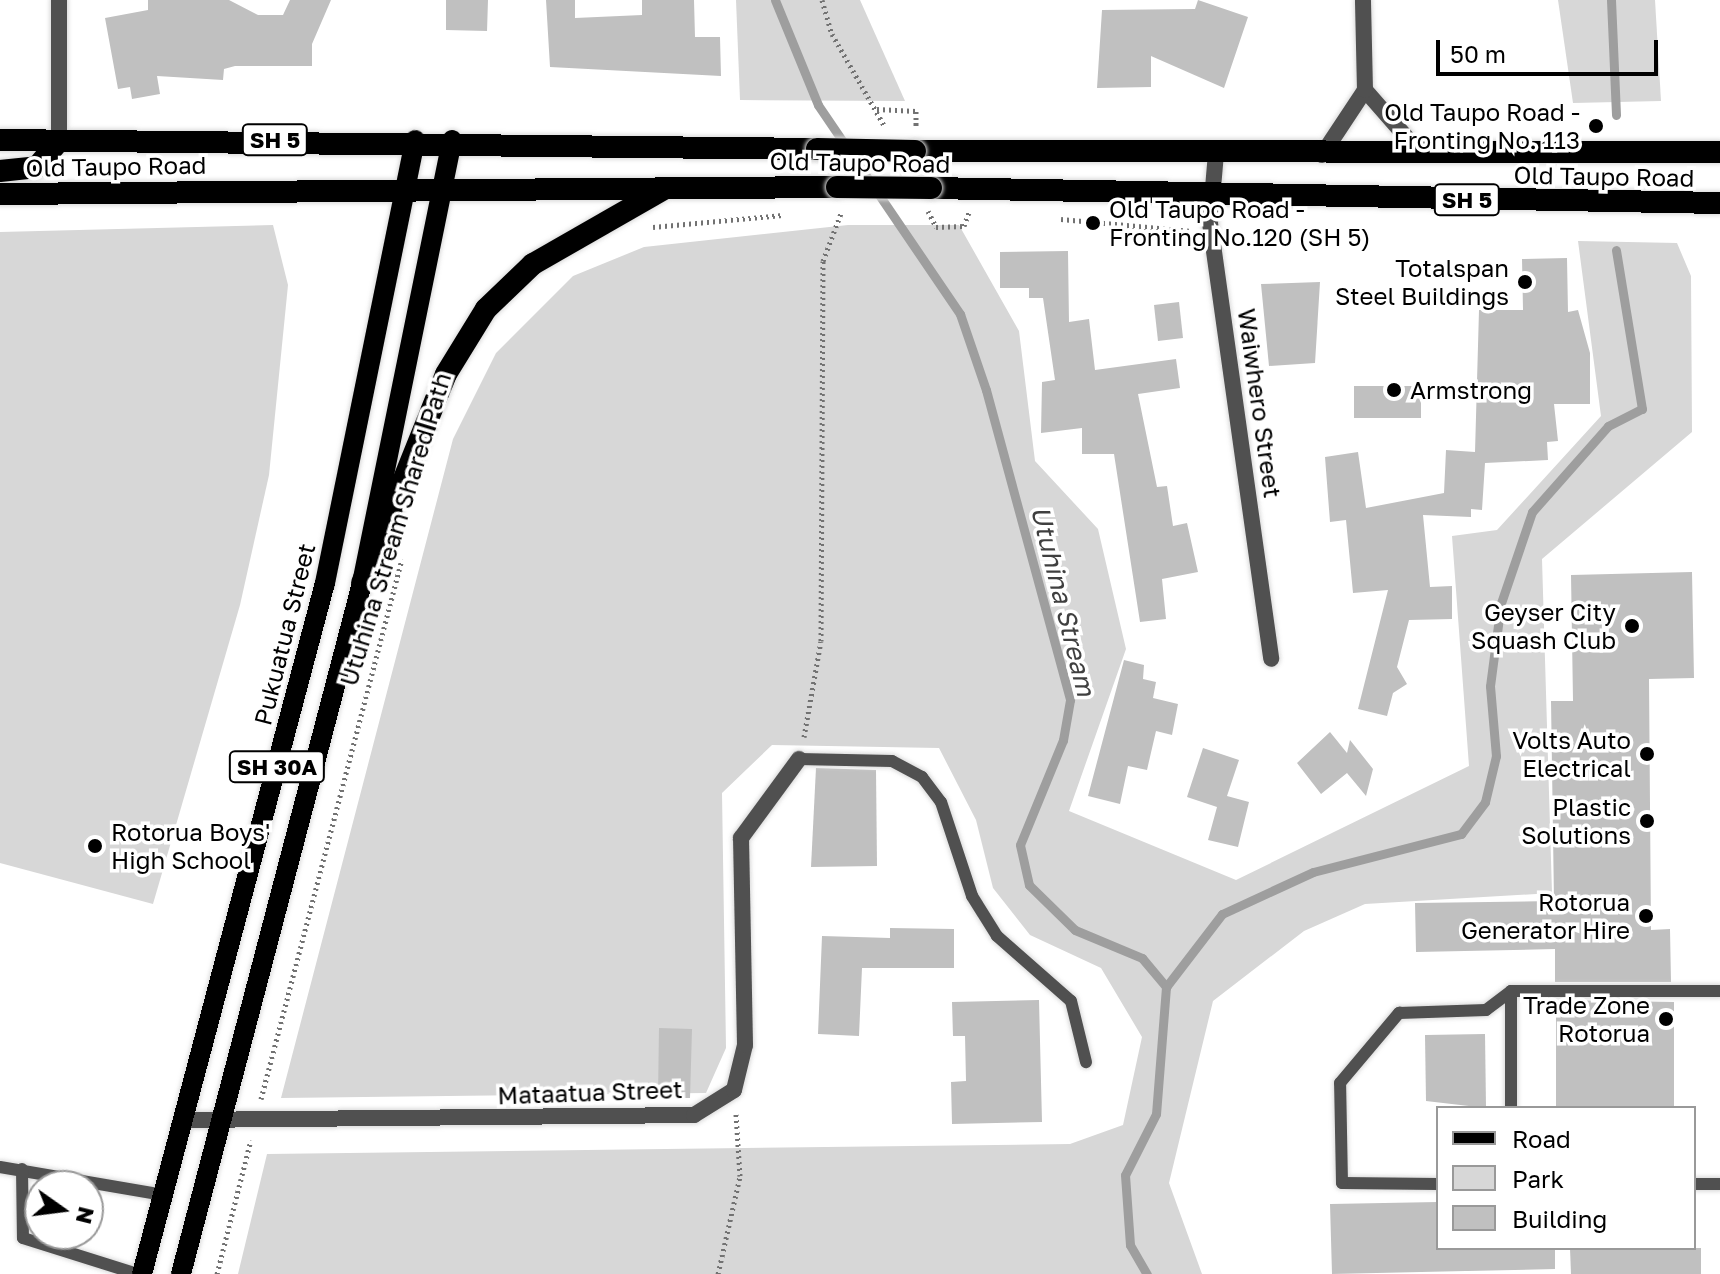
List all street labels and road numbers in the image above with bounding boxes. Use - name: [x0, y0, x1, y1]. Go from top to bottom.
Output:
- road number: SH 5: [241, 122, 309, 158]
- street label: Old Taupo Road: [769, 146, 951, 178]
- street label: Old Taupo Road: [25, 150, 207, 182]
- street label: Old Taupo Road: [1513, 160, 1695, 192]
- road number: SH 5: [1433, 182, 1501, 218]
- street label: Waiwhero Street: [1232, 307, 1288, 499]
- street label: Utuhina Stream Shared Path: [334, 369, 456, 689]
- street label: Pukuatua Street: [247, 540, 321, 728]
- road number: SH 30A: [227, 749, 327, 785]
- street label: Mataatua Street: [497, 1074, 683, 1110]

